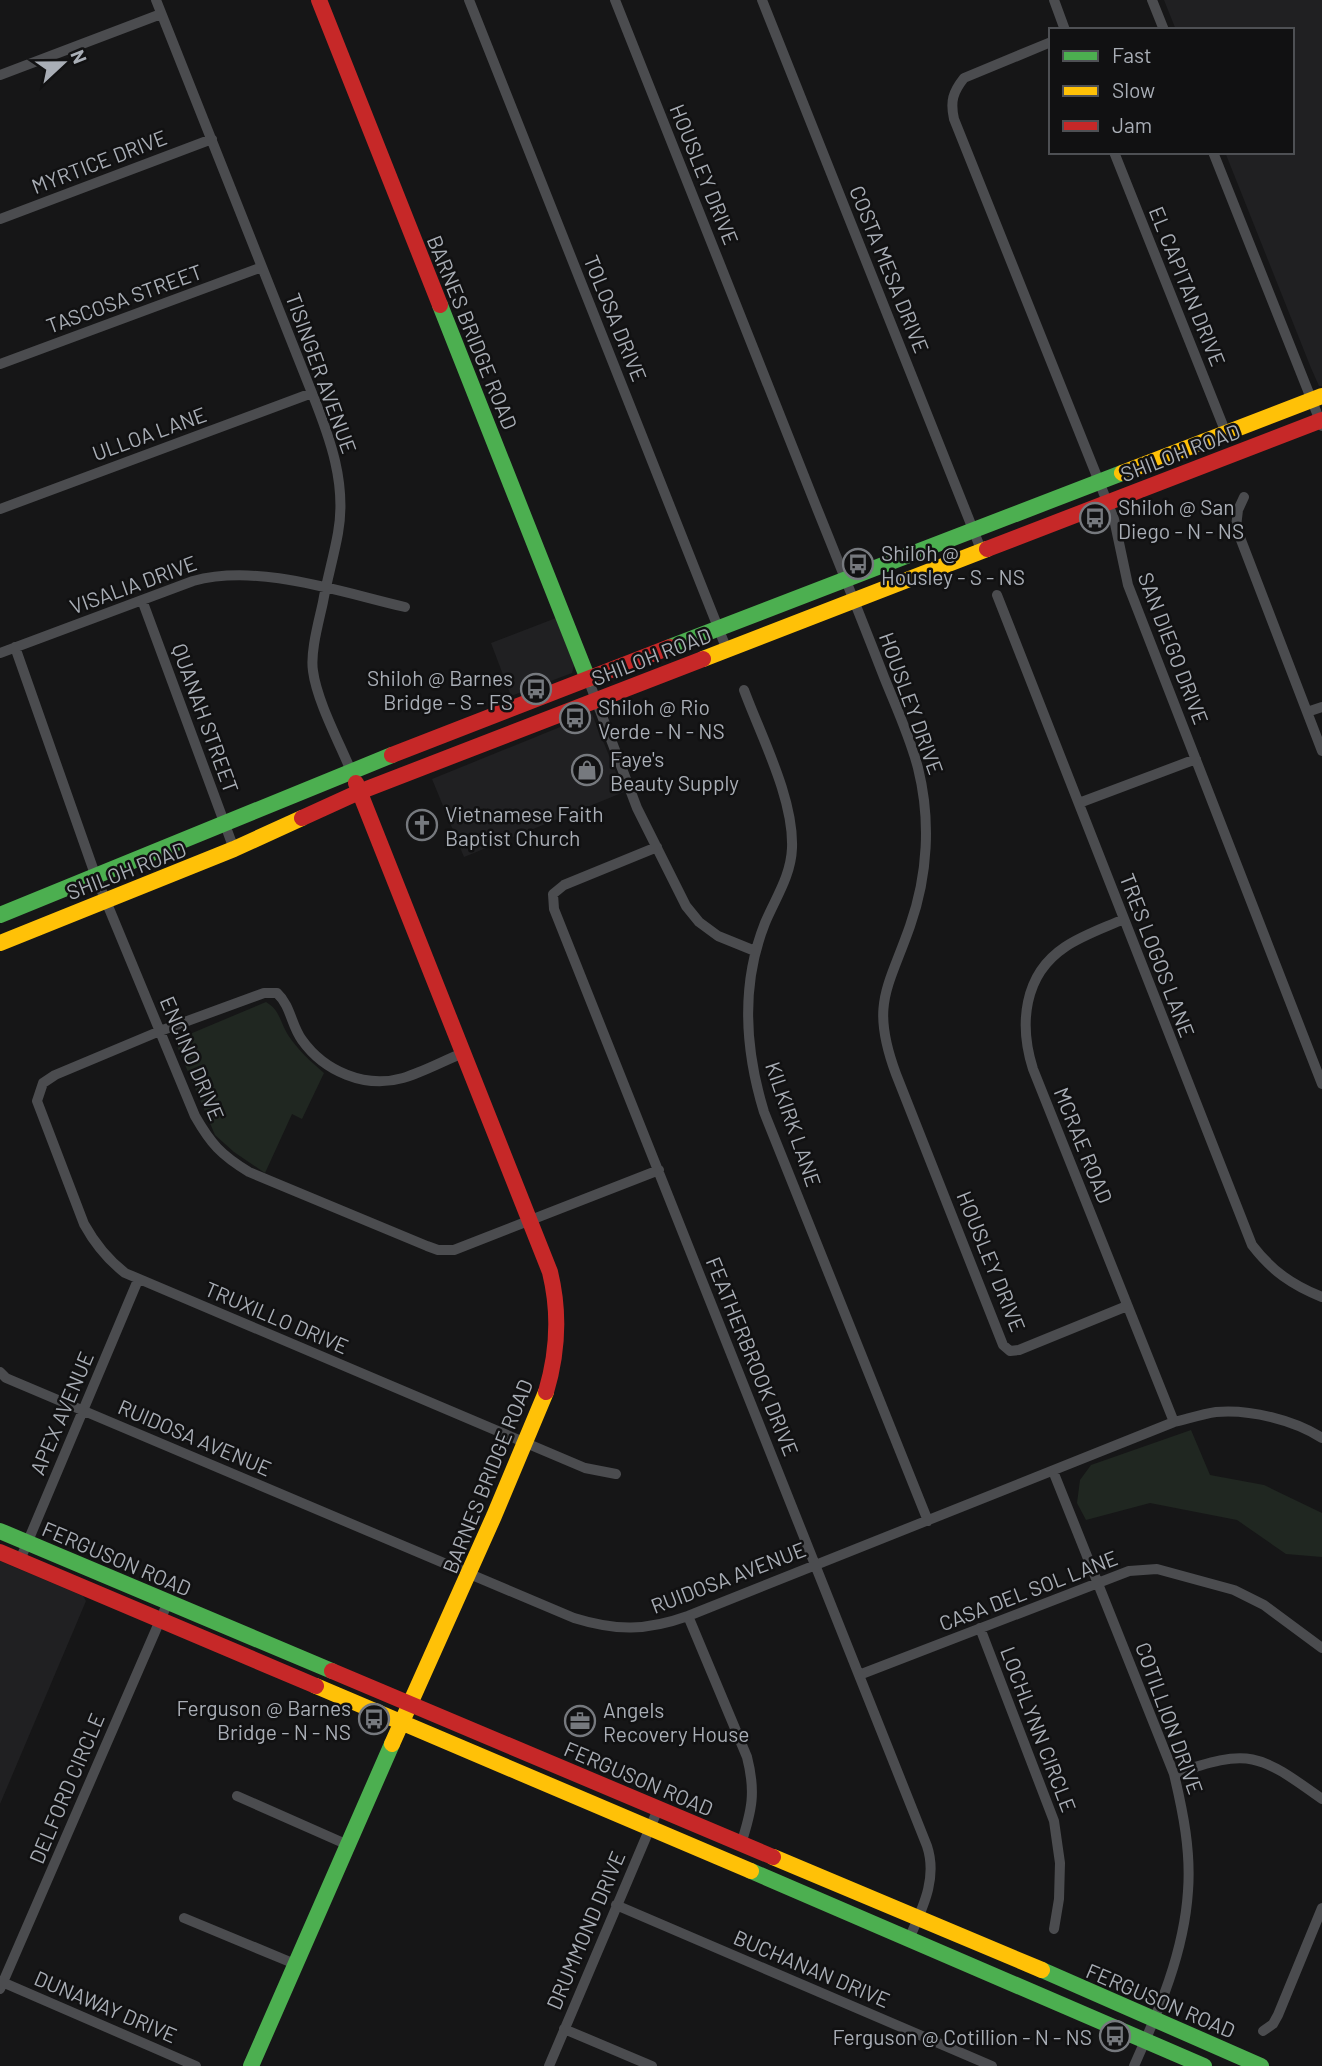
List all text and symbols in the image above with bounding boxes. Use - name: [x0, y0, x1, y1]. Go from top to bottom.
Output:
- north arrow: [28, 28, 98, 98]
- legend: [1049, 28, 1294, 154]
- text: Fast: [1112, 42, 1152, 67]
- text: N: [66, 46, 92, 67]
- text: Slow: [1112, 77, 1155, 102]
- street label: HOUSLEY DRIVE: [665, 100, 745, 248]
- text: Jam: [1112, 112, 1152, 137]
- street label: MYRTICE DRIVE: [28, 124, 170, 198]
- street label: COSTA MESA DRIVE: [845, 182, 935, 356]
- street label: EL CAPITAN DRIVE: [1145, 202, 1231, 370]
- street label: BARNES BRIDGE ROAD: [423, 231, 523, 433]
- street label: TOLOSA DRIVE: [579, 251, 653, 385]
- street label: TASCOSA STREET: [43, 258, 205, 338]
- street label: TISINGER AVENUE: [281, 289, 363, 457]
- street label: ULLOA LANE: [89, 401, 209, 465]
- street label: SHILOH ROAD: [1117, 418, 1243, 486]
- place label: Shiloh @ San Diego - N - NS: [1118, 494, 1244, 543]
- bus stop icon: Shiloh @ San Diego - N - NS: [1078, 501, 1112, 535]
- place label: Shiloh @ Housley - S - NS: [881, 540, 1025, 589]
- bus stop icon: Shiloh @ Housley - S - NS: [841, 547, 875, 581]
- street label: VISALIA DRIVE: [66, 549, 200, 619]
- street label: SAN DIEGO DRIVE: [1134, 568, 1214, 728]
- street label: SHILOH ROAD: [588, 622, 714, 690]
- street label: HOUSLEY DRIVE: [875, 628, 949, 778]
- street label: QUANAH STREET: [167, 640, 245, 796]
- place label: Shiloh @ Barnes Bridge - S - FS: [367, 665, 513, 714]
- bus stop icon: Shiloh @ Barnes Bridge - S - FS: [519, 672, 553, 706]
- place label: Shiloh @ Rio Verde - N - NS: [598, 694, 725, 743]
- bus stop icon: Shiloh @ Rio Verde - N - NS: [558, 701, 592, 735]
- place label: Faye's Beauty Supply: [610, 746, 739, 795]
- shop icon: Faye's Beauty Supply: [570, 753, 604, 787]
- place label: Vietnamese Faith Baptist Church: [445, 801, 604, 850]
- church icon: Vietnamese Faith Baptist Church: [405, 808, 439, 842]
- street label: SHILOH ROAD: [63, 836, 189, 904]
- street label: TRES LOGOS LANE: [1115, 870, 1201, 1040]
- street label: ENCINO DRIVE: [156, 992, 230, 1124]
- street label: KILKIRK LANE: [761, 1058, 827, 1190]
- street label: MCRAE ROAD: [1049, 1083, 1119, 1207]
- street label: HOUSLEY DRIVE: [952, 1187, 1032, 1335]
- street label: FEATHERBROOK DRIVE: [702, 1253, 804, 1459]
- street label: TRUXILLO DRIVE: [202, 1276, 352, 1358]
- street label: APEX AVENUE: [24, 1348, 98, 1478]
- street label: BARNES BRIDGE ROAD: [437, 1375, 537, 1577]
- street label: RUIDOSA AVENUE: [115, 1393, 275, 1481]
- street label: FERGUSON ROAD: [39, 1515, 195, 1601]
- street label: RUIDOSA AVENUE: [647, 1536, 809, 1618]
- street label: CASA DEL SOL LANE: [935, 1544, 1121, 1636]
- street label: COTILLION DRIVE: [1131, 1639, 1209, 1797]
- street label: LOCHLYNN CIRCLE: [996, 1643, 1082, 1815]
- place label: Ferguson @ Barnes Bridge - N - NS: [177, 1695, 351, 1744]
- place label: Angels Recovery House: [603, 1697, 750, 1746]
- bus stop icon: Ferguson @ Barnes Bridge - N - NS: [357, 1702, 391, 1736]
- office icon: Angels Recovery House: [563, 1704, 597, 1738]
- street label: DELFORD CIRCLE: [23, 1709, 109, 1867]
- street label: FERGUSON ROAD: [561, 1735, 717, 1821]
- street label: DRUMMOND DRIVE: [540, 1847, 630, 2013]
- street label: BUCHANAN DRIVE: [730, 1924, 894, 2012]
- street label: FERGUSON ROAD: [1083, 1957, 1239, 2043]
- street label: DUNAWAY DRIVE: [31, 1965, 181, 2047]
- bus stop icon: Ferguson @ Cotillion - N - NS: [1098, 2019, 1132, 2053]
- place label: Ferguson @ Cotillion - N - NS: [832, 2024, 1092, 2049]

